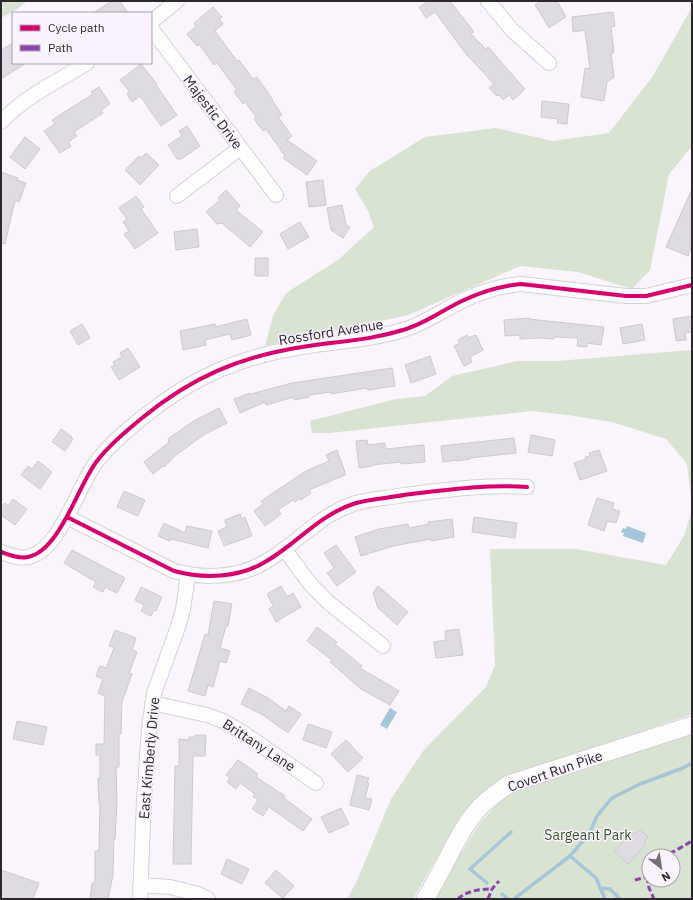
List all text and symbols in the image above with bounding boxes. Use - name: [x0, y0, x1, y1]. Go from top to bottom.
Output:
- legend: [12, 12, 152, 64]
- text: Cycle path: [48, 20, 105, 35]
- text: Path: [48, 40, 73, 55]
- street label: Majestic Drive: [179, 71, 247, 153]
- street label: Rossford Avenue: [277, 315, 385, 349]
- street label: East Kimberly Drive: [135, 696, 163, 820]
- street label: Brittany Lane: [219, 715, 299, 775]
- street label: Covert Run Pike: [505, 746, 605, 796]
- park label: Sargeant Park: [544, 826, 632, 844]
- north arrow: [641, 848, 681, 888]
- text: N: [659, 869, 673, 885]

